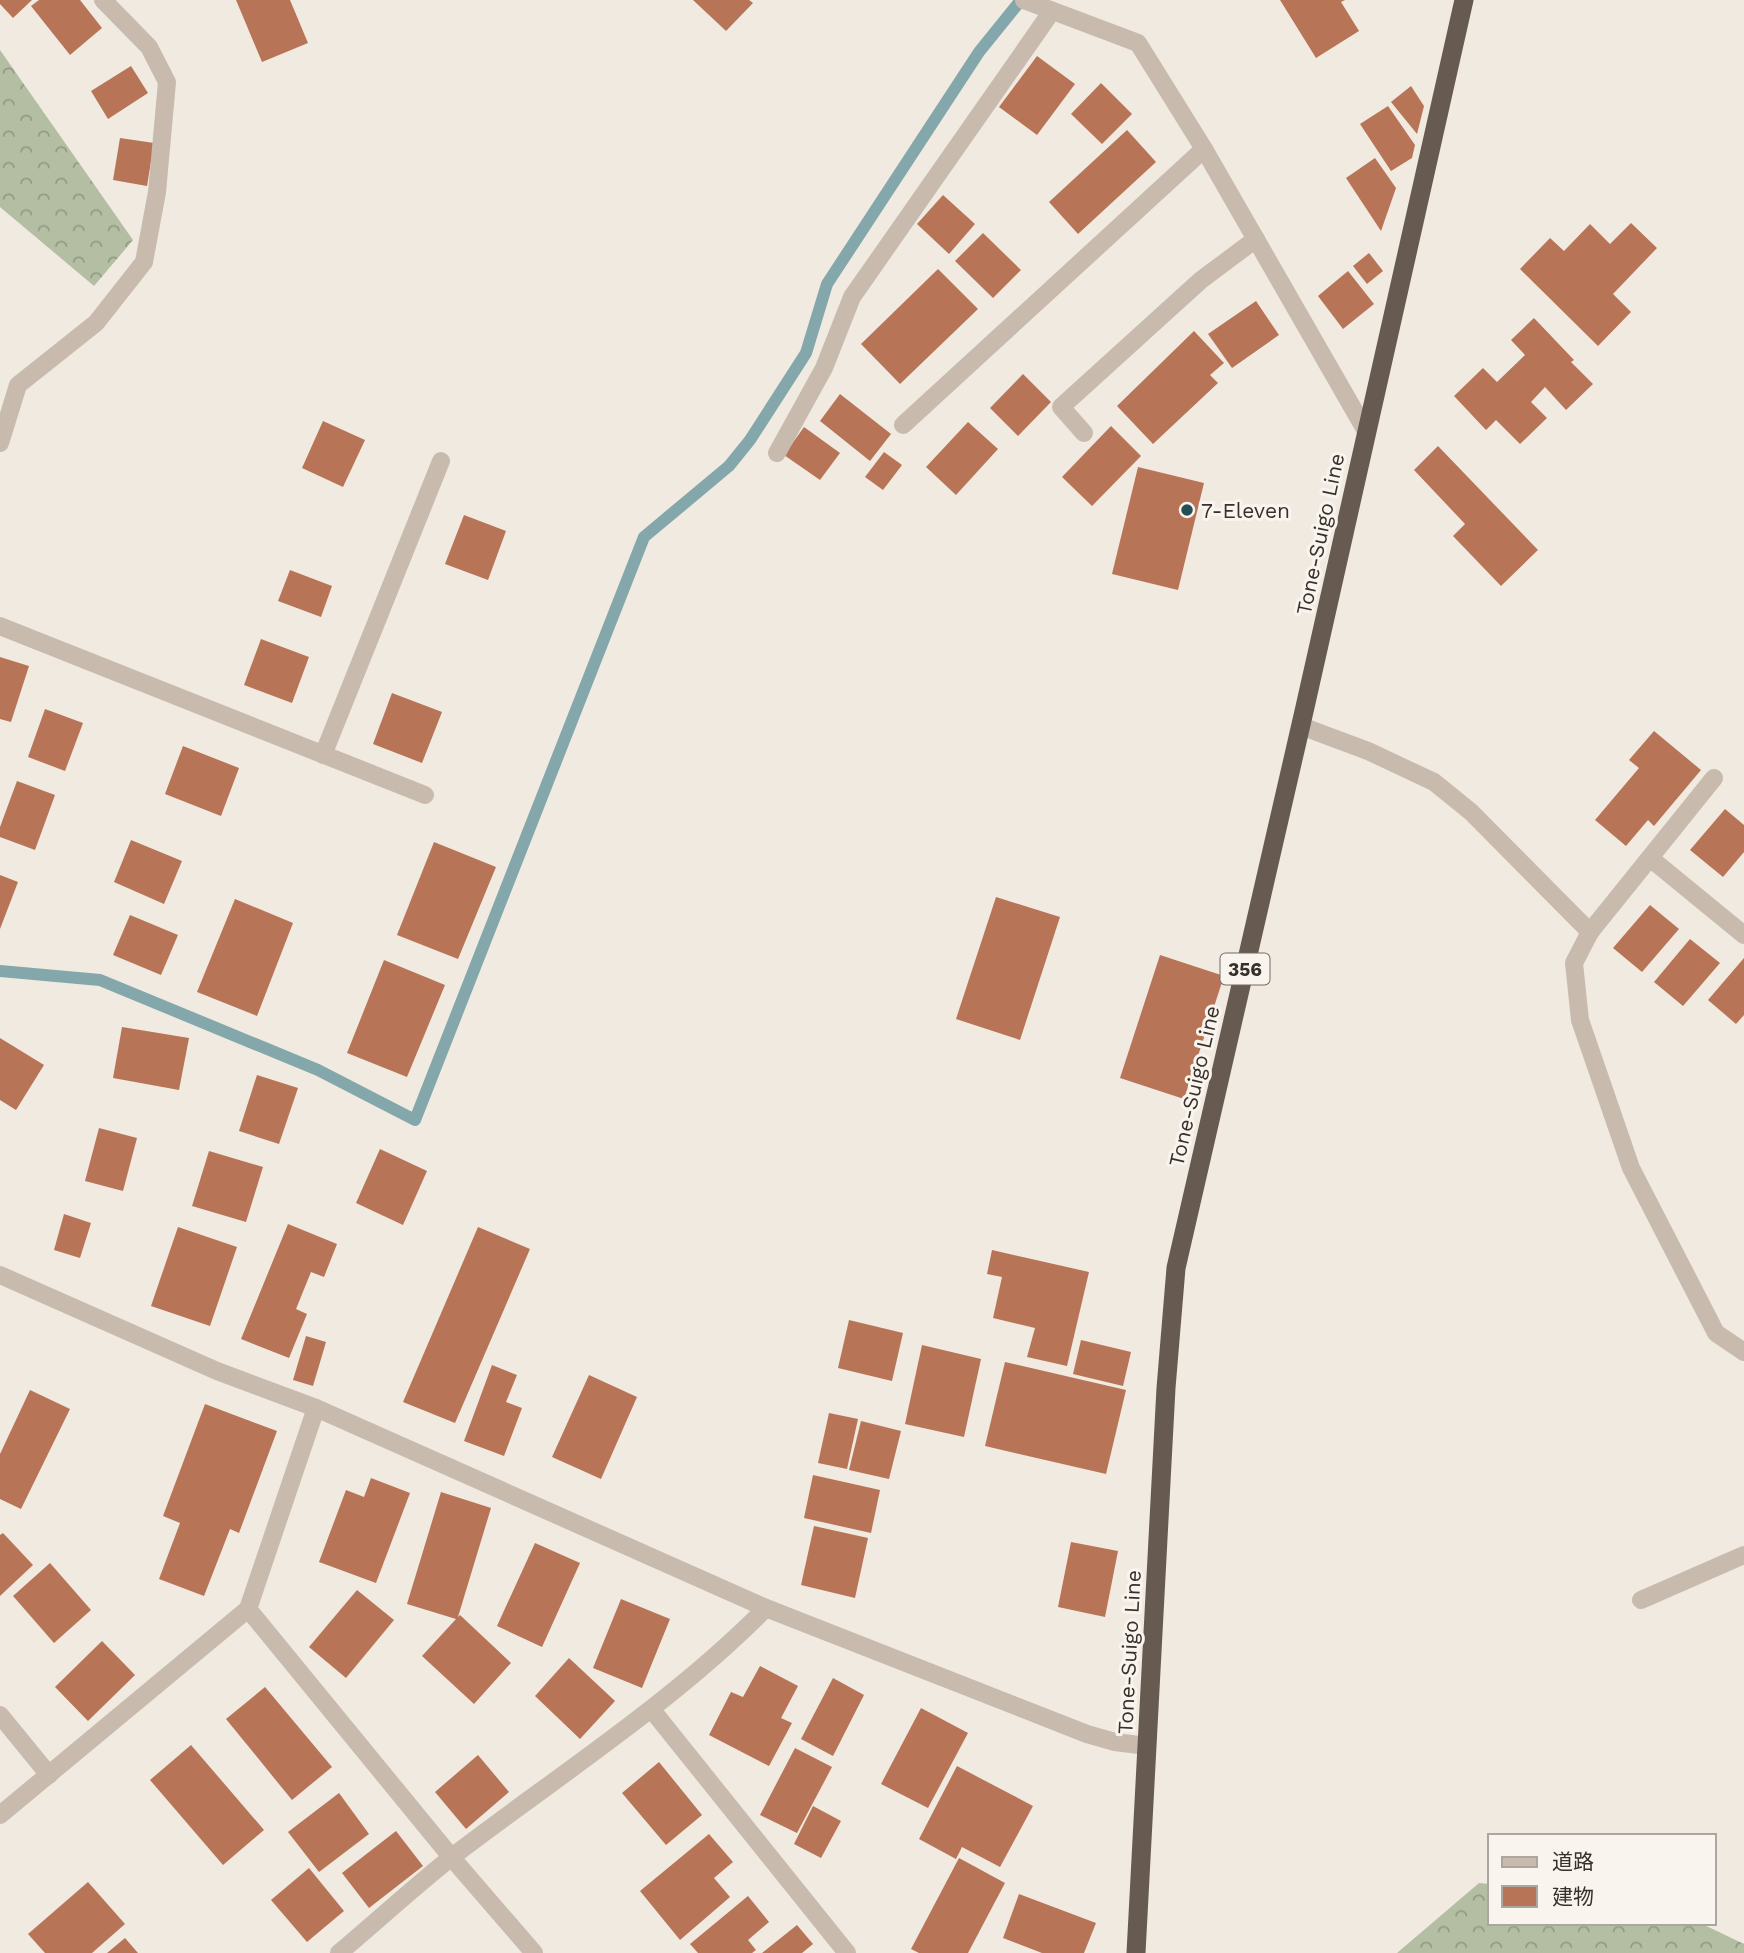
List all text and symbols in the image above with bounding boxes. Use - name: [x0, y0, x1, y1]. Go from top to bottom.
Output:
- street label: Tone-Suigo Line: [1291, 451, 1349, 617]
- place label: 7-Eleven: [1201, 498, 1290, 523]
- marker: 7-Eleven: [1179, 502, 1195, 518]
- road number: 356: [1220, 953, 1270, 984]
- street label: Tone-Suigo Line: [1163, 1003, 1225, 1169]
- street label: Tone-Suigo Line: [1112, 1569, 1146, 1735]
- legend: [1488, 1834, 1716, 1925]
- text: 道路: [1552, 1849, 1594, 1874]
- text: 建物: [1552, 1884, 1594, 1909]

